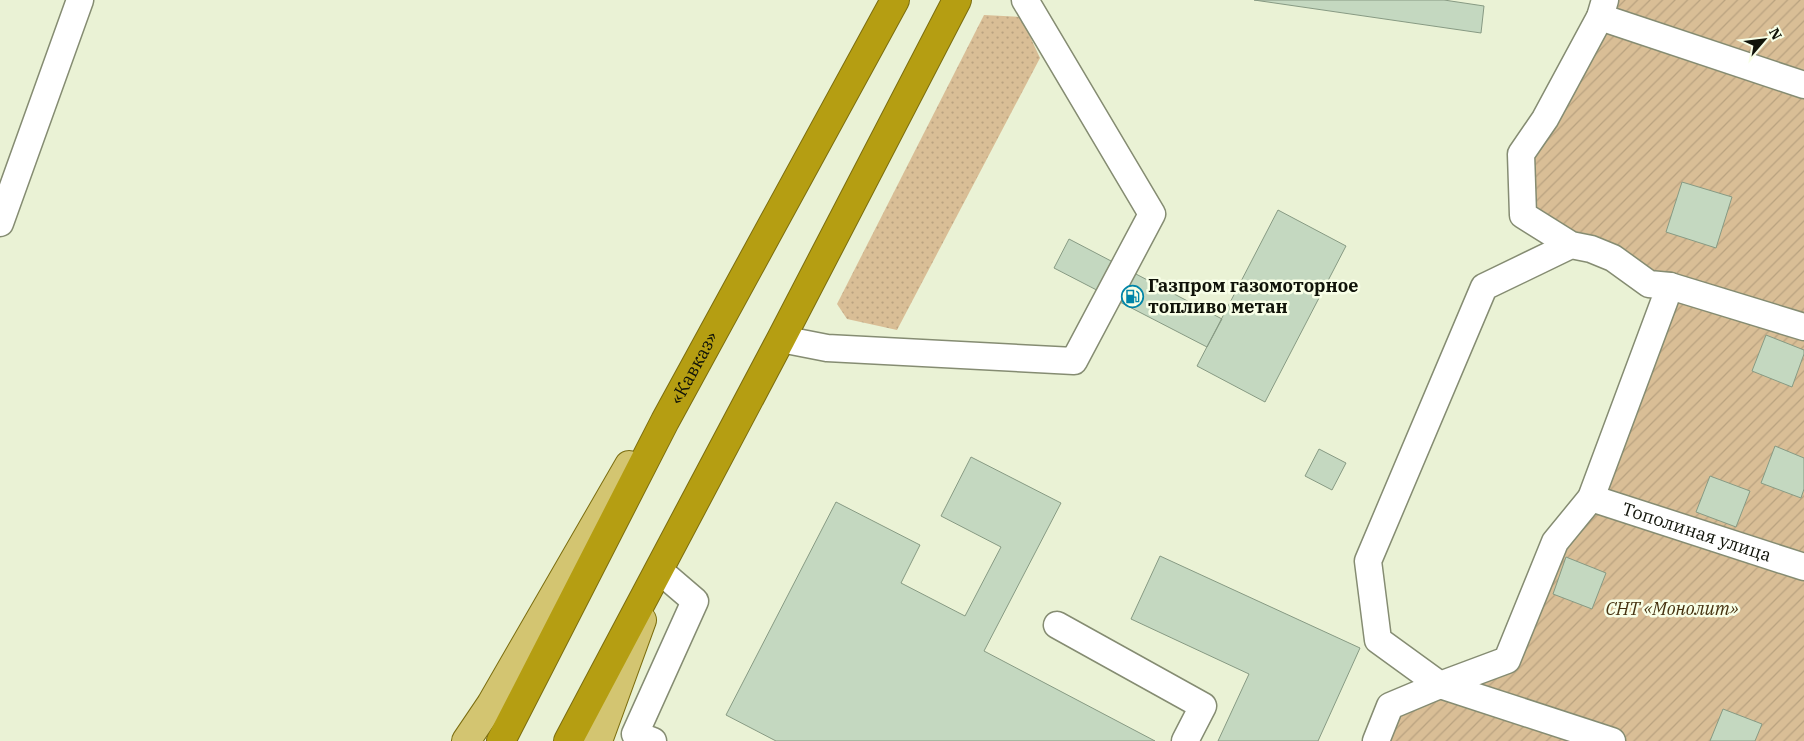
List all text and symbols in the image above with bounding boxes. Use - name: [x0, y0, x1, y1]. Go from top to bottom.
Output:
- north arrow: [1739, 15, 1789, 65]
- text: N: [1765, 25, 1786, 43]
- place label: Газпром газомоторное топливо метан: [1148, 274, 1359, 318]
- fuel station icon: Газпром газомоторное топливо метан: [1120, 284, 1144, 308]
- street label: «Кавказ»: [664, 327, 723, 408]
- street label: Тополиная улица: [1619, 497, 1774, 567]
- park label: СНТ «Монолит»: [1605, 597, 1739, 620]

